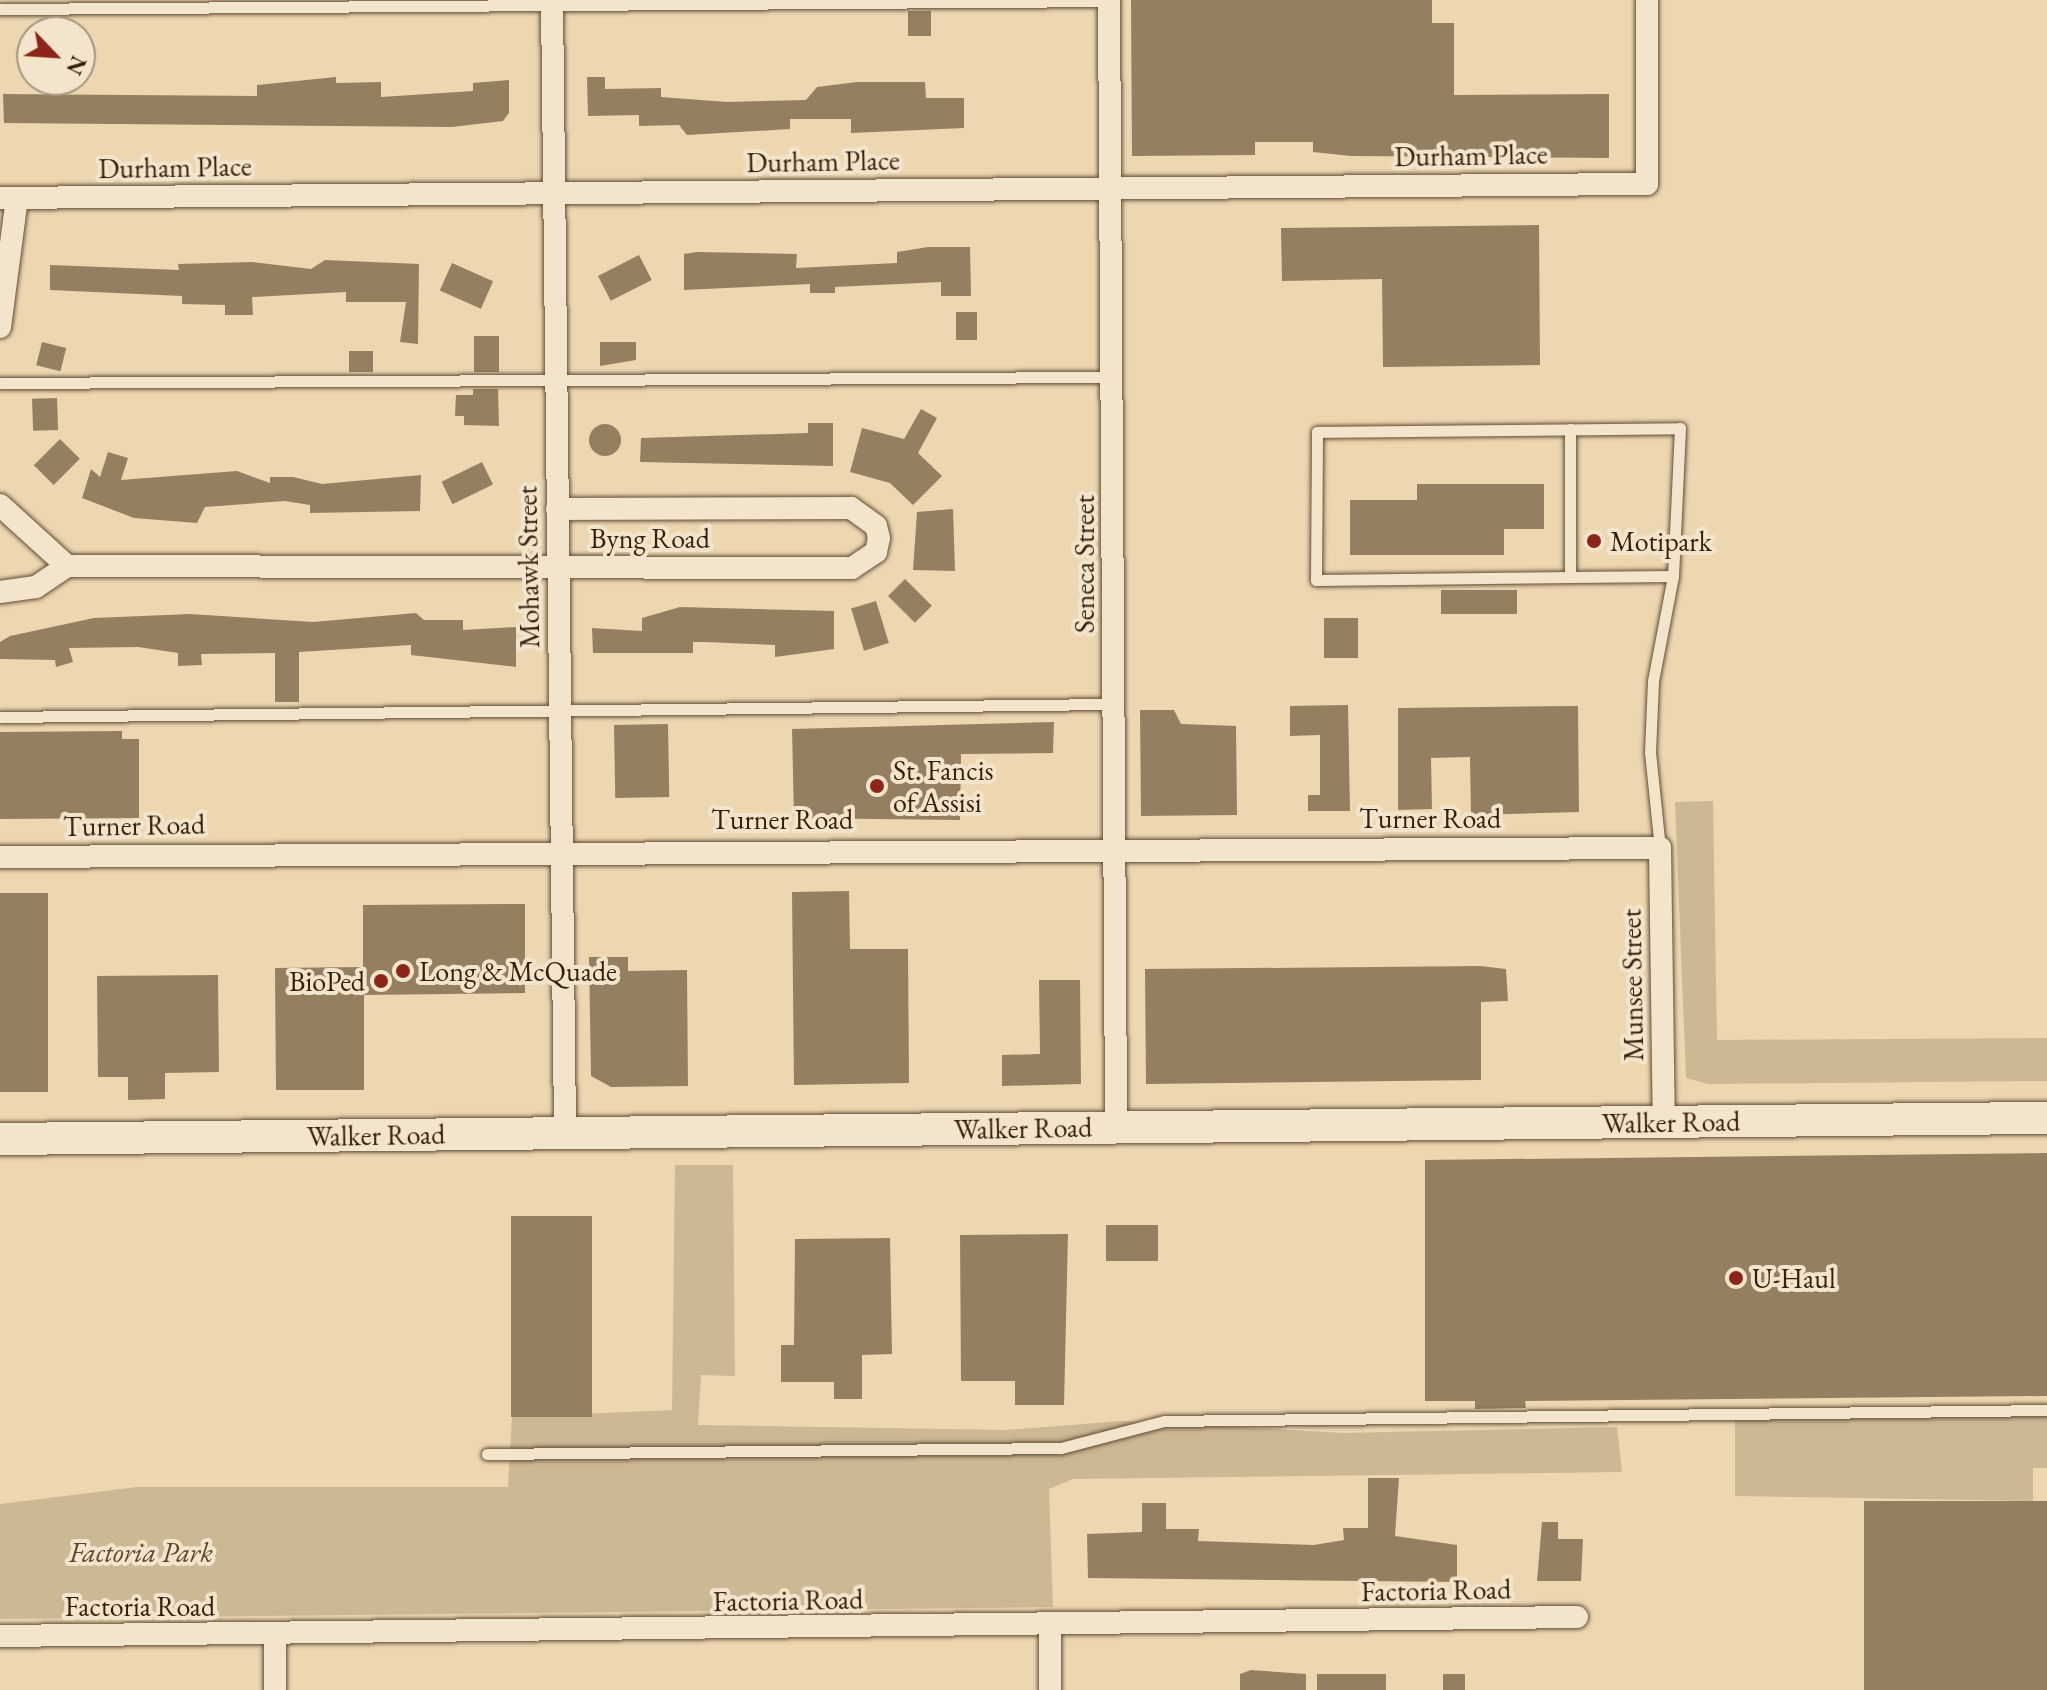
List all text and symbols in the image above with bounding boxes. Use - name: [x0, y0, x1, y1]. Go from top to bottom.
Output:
- north arrow: [16, 16, 96, 96]
- text: N: [59, 51, 93, 80]
- street label: Durham Place: [1394, 137, 1548, 173]
- street label: Durham Place: [746, 143, 900, 179]
- street label: Durham Place: [98, 149, 252, 185]
- street label: Mohawk Street: [510, 485, 546, 649]
- street label: Seneca Street: [1067, 495, 1101, 633]
- street label: Byng Road: [590, 521, 710, 555]
- place label: Motipark: [1610, 524, 1712, 558]
- marker: Motipark: [1585, 532, 1603, 550]
- place label: St. Fancis of Assisi: [893, 753, 994, 819]
- marker: St. Fancis of Assisi: [868, 777, 886, 795]
- street label: Turner Road: [1359, 801, 1501, 835]
- street label: Turner Road: [711, 802, 853, 836]
- street label: Turner Road: [63, 807, 205, 843]
- street label: Munsee Street: [1614, 908, 1650, 1062]
- place label: Long & McQuade: [419, 954, 617, 988]
- marker: Long & McQuade: [394, 962, 412, 980]
- place label: BioPed: [289, 964, 365, 998]
- marker: BioPed: [372, 972, 390, 990]
- street label: Walker Road: [1602, 1104, 1740, 1140]
- street label: Walker Road: [954, 1110, 1092, 1146]
- street label: Walker Road: [307, 1117, 445, 1153]
- place label: U-Haul: [1752, 1261, 1836, 1295]
- marker: U-Haul: [1727, 1269, 1745, 1287]
- park label: Factoria Park: [69, 1535, 213, 1569]
- street label: Factoria Road: [1361, 1572, 1511, 1608]
- street label: Factoria Road: [713, 1582, 863, 1618]
- street label: Factoria Road: [65, 1589, 215, 1623]

